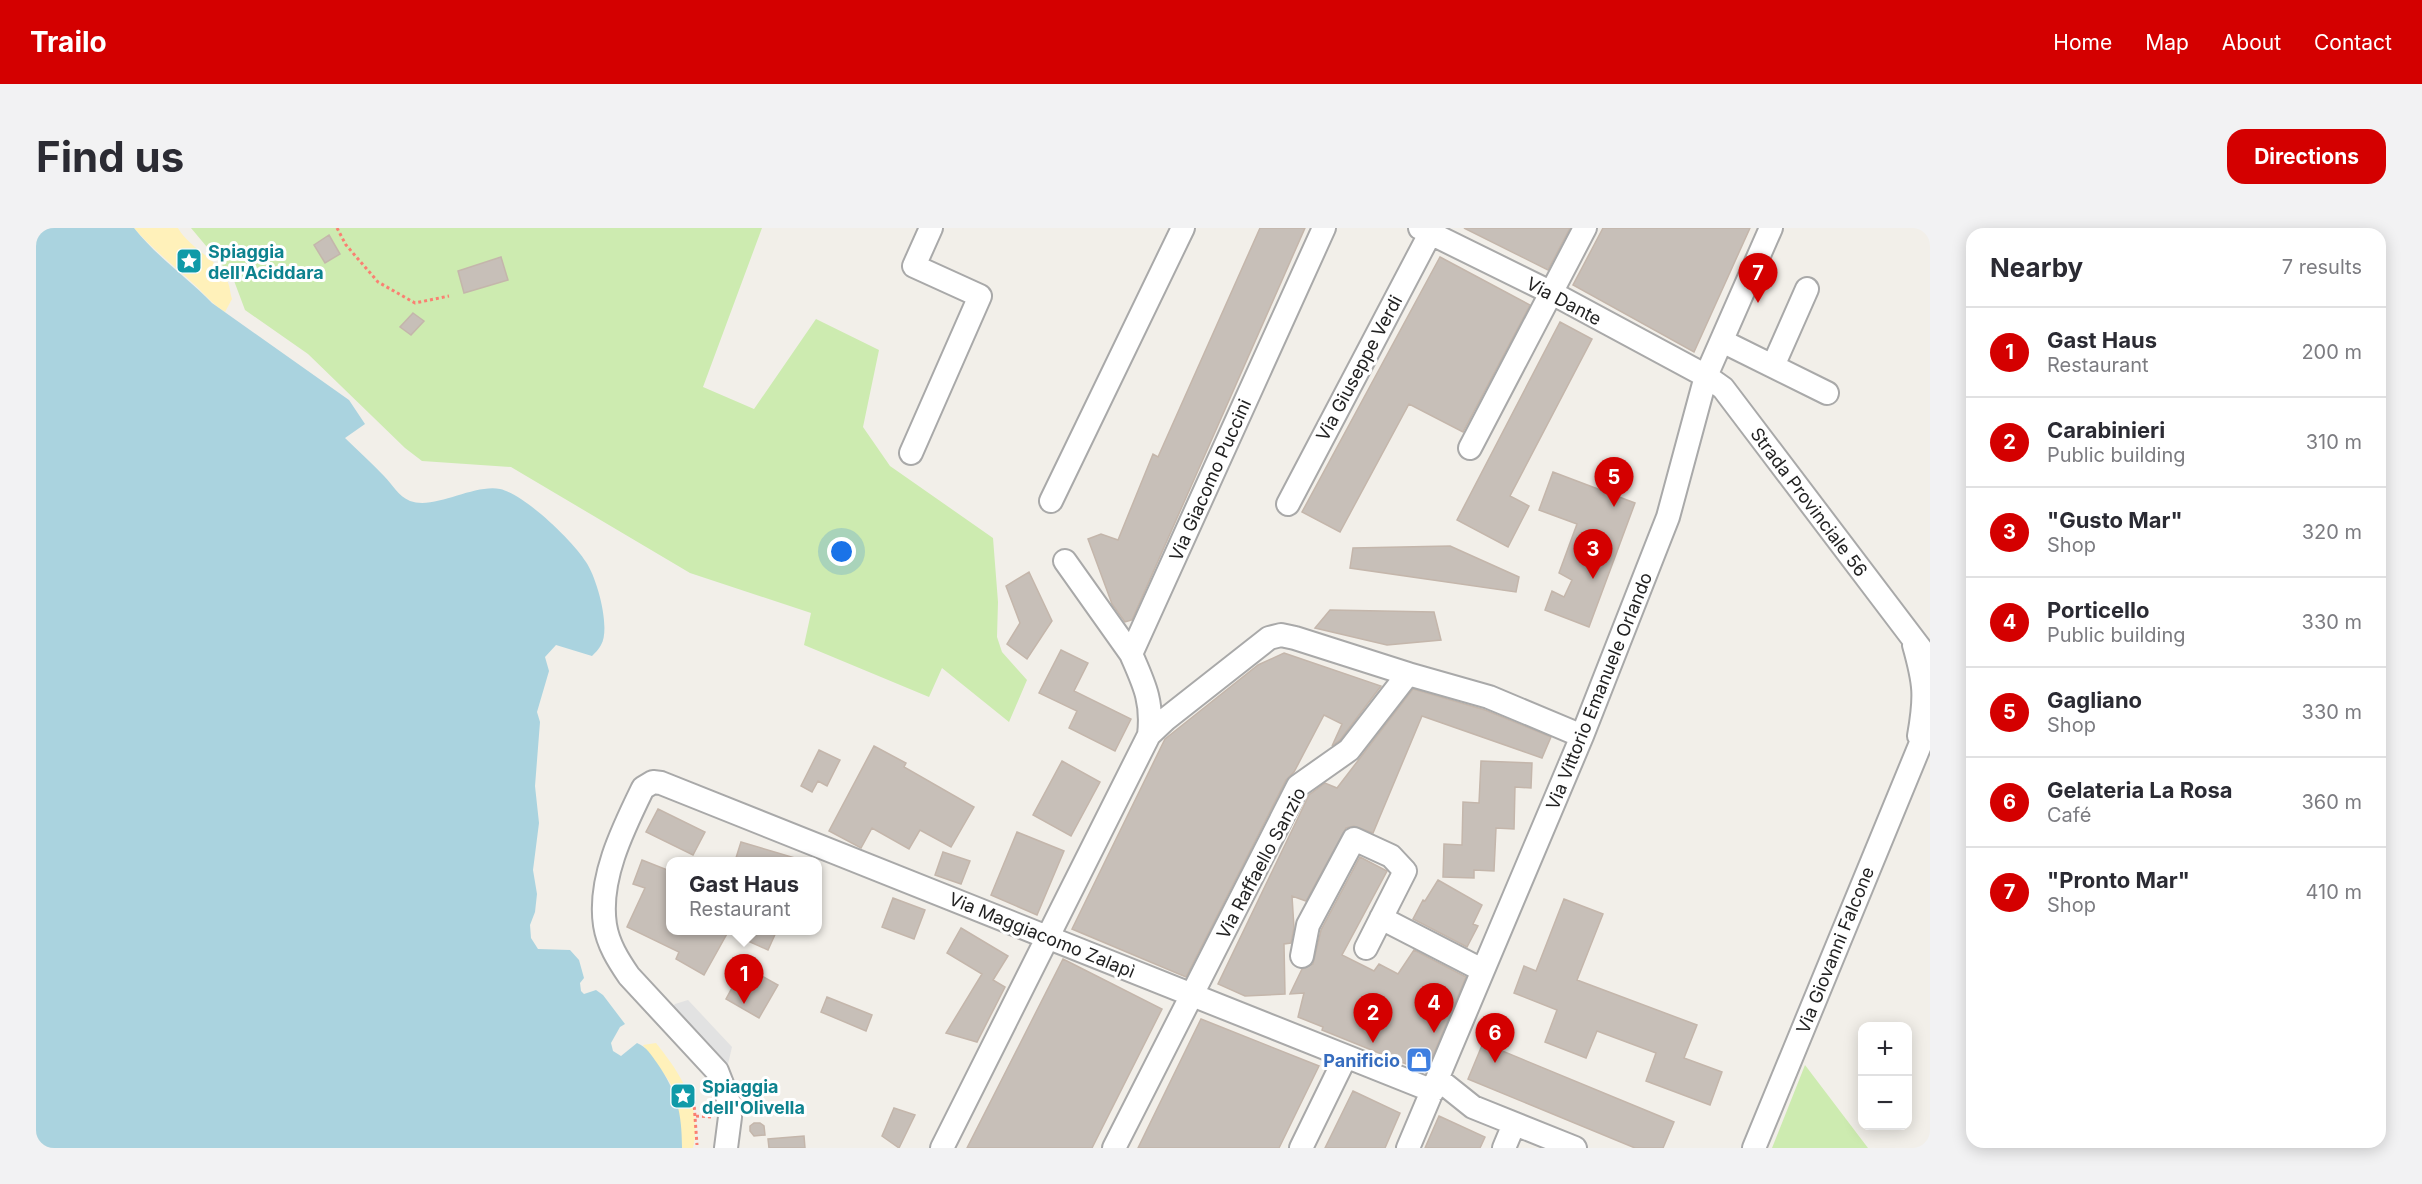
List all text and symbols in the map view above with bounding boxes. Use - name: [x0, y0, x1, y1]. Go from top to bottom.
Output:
- text: Trailo: [30, 25, 107, 59]
- text: Home: [2053, 30, 2112, 55]
- text: Map: [2145, 30, 2189, 55]
- text: About: [2222, 30, 2281, 55]
- text: Contact: [2314, 30, 2392, 55]
- button: Directions: [2227, 129, 2386, 184]
- text: Find us: [36, 131, 184, 182]
- place label: Spiaggia dell'Aciddara: [208, 241, 324, 283]
- place icon: Spiaggia dell'Aciddara: [174, 246, 204, 276]
- text: Nearby: [1990, 252, 2083, 283]
- pin: 7: [1738, 254, 1778, 303]
- text: 7 results: [2282, 255, 2362, 279]
- street label: Via Dante: [1523, 273, 1605, 329]
- street label: Via Giuseppe Verdi: [1312, 292, 1406, 444]
- text: Gast Haus: [2047, 327, 2157, 353]
- text: 1: [2005, 340, 2014, 364]
- text: 200 m: [2301, 340, 2362, 364]
- text: Restaurant: [2047, 353, 2149, 377]
- street label: Via Giacomo Puccini: [1165, 396, 1255, 564]
- text: Carabinieri: [2047, 417, 2165, 443]
- street label: Strada Provinciale 56: [1746, 423, 1872, 581]
- text: 2: [2003, 430, 2016, 454]
- text: 310 m: [2306, 430, 2362, 454]
- text: Public building: [2047, 443, 2186, 467]
- pin: 5: [1594, 458, 1634, 507]
- text: "Gusto Mar": [2047, 507, 2183, 533]
- text: 3: [2003, 520, 2016, 544]
- text: 320 m: [2302, 520, 2362, 544]
- pin: 3: [1574, 530, 1612, 579]
- text: Shop: [2047, 533, 2096, 557]
- your location: [827, 537, 856, 566]
- street label: Via Vittorio Emanuele Orlando: [1542, 569, 1656, 813]
- text: Porticello: [2047, 597, 2149, 623]
- text: 4: [2003, 610, 2016, 634]
- text: 330 m: [2302, 610, 2362, 634]
- text: Public building: [2047, 623, 2186, 647]
- text: Gagliano: [2047, 687, 2142, 713]
- text: 5: [2003, 700, 2016, 724]
- text: 330 m: [2302, 700, 2362, 724]
- text: Shop: [2047, 713, 2096, 737]
- text: Gelateria La Rosa: [2047, 777, 2233, 803]
- street label: Via Raffaello Sanzio: [1212, 784, 1310, 942]
- text: 6: [2003, 790, 2016, 814]
- text: 360 m: [2301, 790, 2362, 814]
- text: Café: [2047, 803, 2091, 827]
- popup: [666, 857, 822, 935]
- street label: Via Giovanni Falcone: [1792, 864, 1878, 1036]
- text: "Pronto Mar": [2047, 867, 2190, 893]
- text: Gast Haus: [689, 871, 799, 897]
- text: 7: [2004, 880, 2015, 904]
- text: 410 m: [2306, 880, 2362, 904]
- street label: Via Maggiacomo Zalapì: [946, 888, 1138, 982]
- text: Shop: [2047, 893, 2096, 917]
- text: Restaurant: [689, 897, 791, 921]
- pin: 1: [724, 954, 764, 1004]
- pin: 4: [1414, 984, 1454, 1033]
- pin: 2: [1354, 994, 1392, 1043]
- pin: 6: [1476, 1014, 1514, 1063]
- map controls: [1858, 1022, 1912, 1130]
- button: +: [1858, 1022, 1912, 1076]
- shop icon: Panificio: [1404, 1045, 1434, 1075]
- place label: Panificio: [1323, 1050, 1400, 1071]
- place label: Spiaggia dell'Olivella: [702, 1076, 805, 1118]
- button: −: [1858, 1076, 1912, 1130]
- place icon: Spiaggia dell'Olivella: [668, 1081, 698, 1111]

